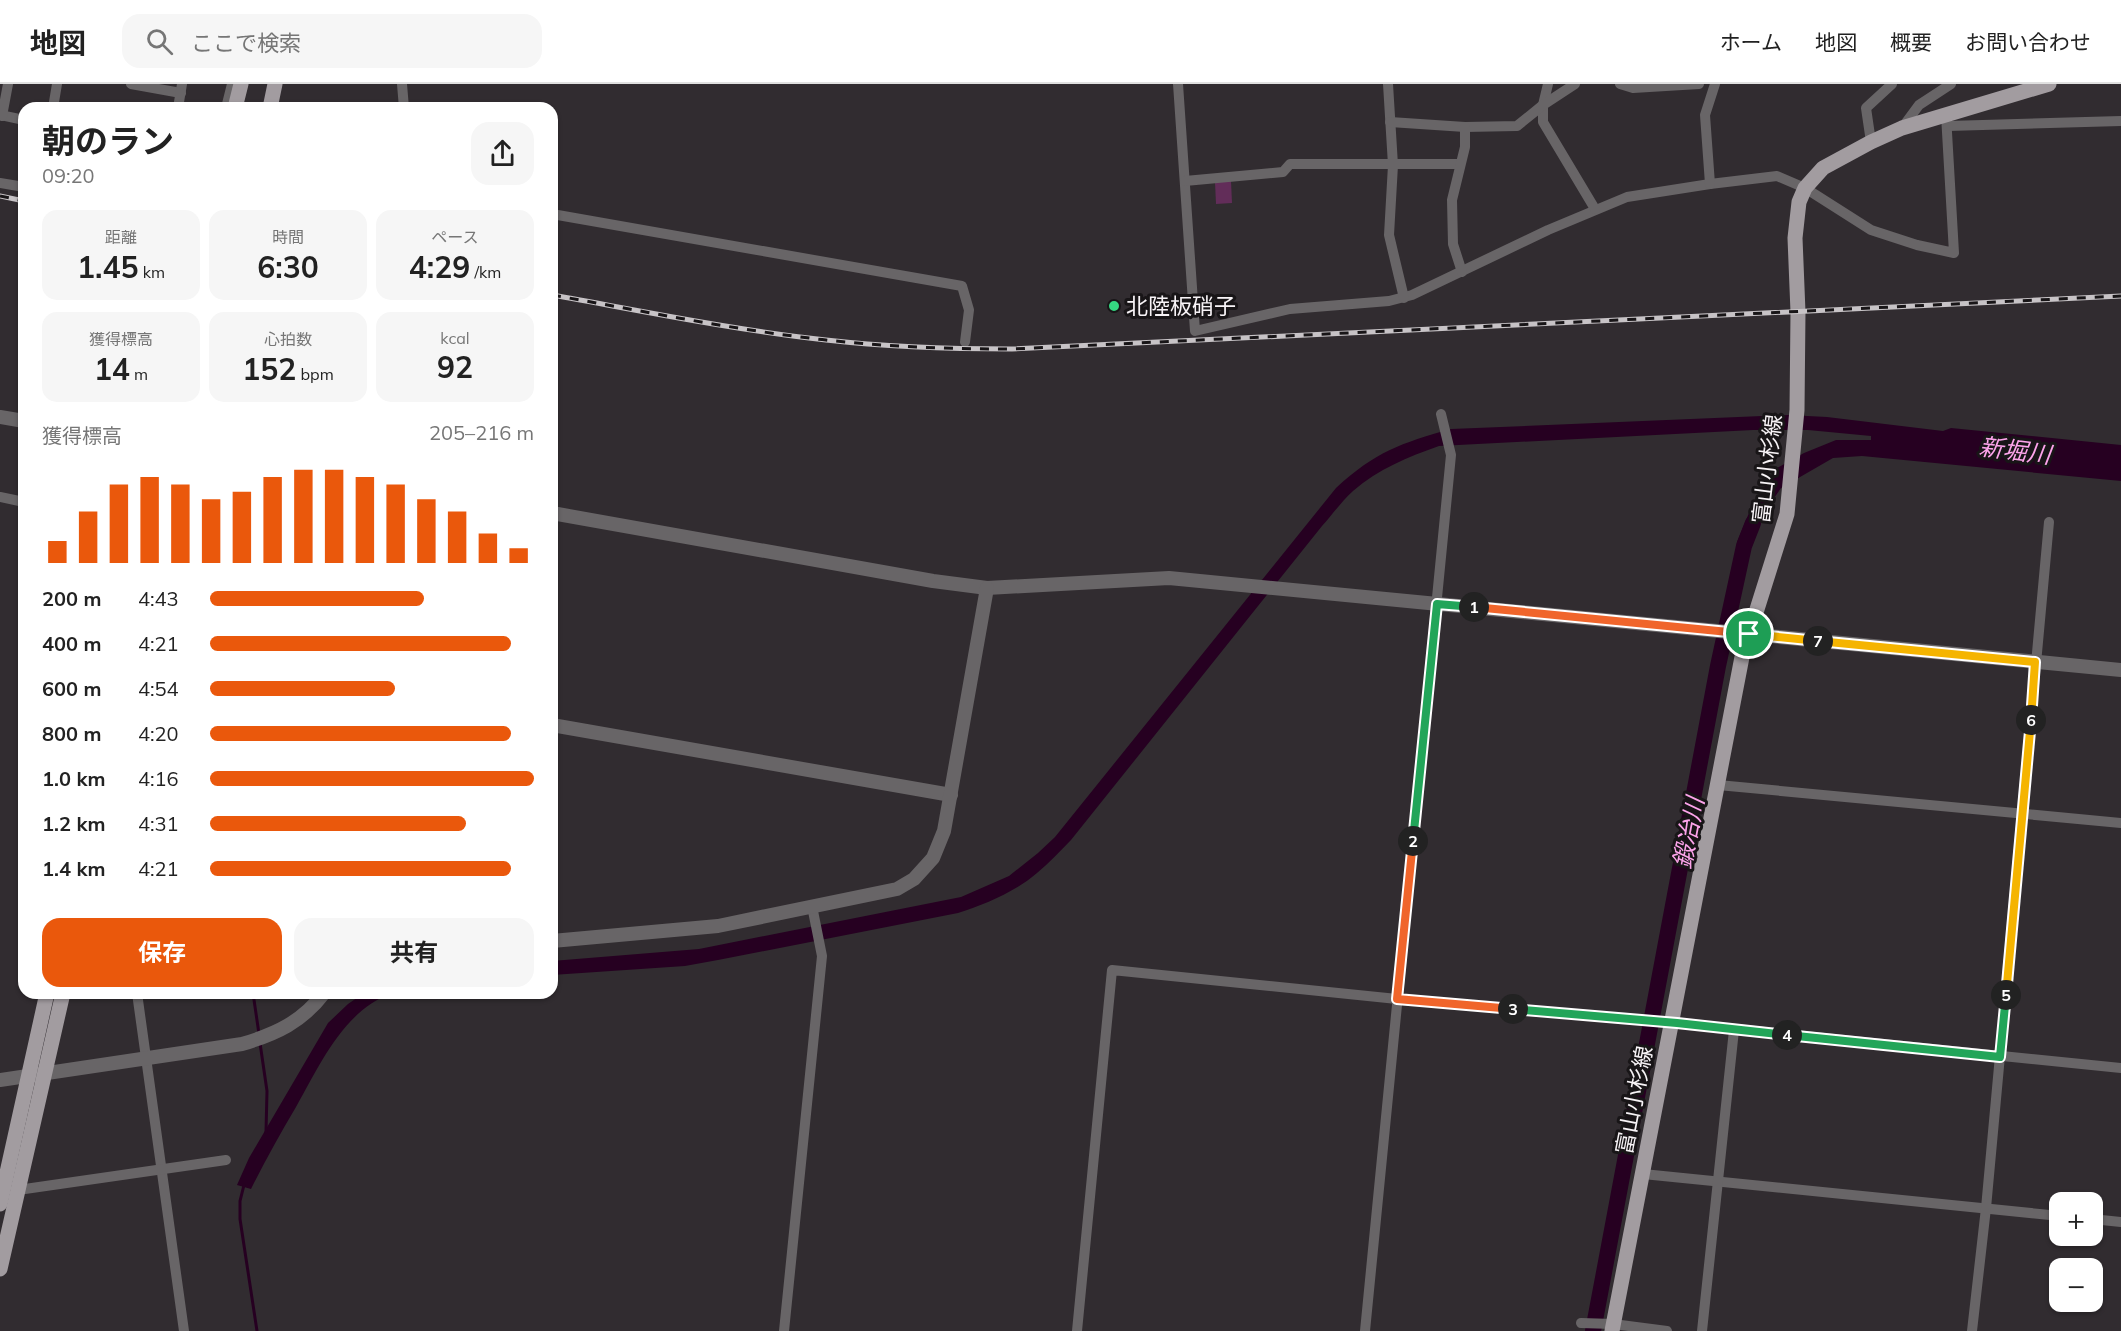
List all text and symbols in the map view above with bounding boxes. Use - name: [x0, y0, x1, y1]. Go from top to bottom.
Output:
- search box: [122, 14, 542, 68]
- text: 地図: [30, 25, 86, 60]
- icon: search: [143, 25, 176, 58]
- text: ここで検索: [191, 29, 301, 57]
- text: ホーム: [1720, 29, 1782, 55]
- text: 地図: [1815, 29, 1857, 55]
- text: 概要: [1890, 29, 1932, 55]
- text: お問い合わせ: [1965, 29, 2091, 55]
- text: 朝のラン: [42, 120, 174, 161]
- button: share: [471, 122, 534, 185]
- text: 09:20: [42, 163, 95, 188]
- text: 距離: [105, 227, 137, 247]
- text: 時間: [272, 227, 304, 247]
- text: ペース: [431, 227, 479, 247]
- text: 1.45: [77, 248, 138, 286]
- text: 6:30: [257, 248, 319, 286]
- text: 4:29: [409, 248, 470, 286]
- text: km: [138, 262, 165, 282]
- text: /km: [470, 262, 501, 282]
- place label: 北陸板硝子: [1126, 292, 1236, 320]
- marker: 北陸板硝子: [1107, 299, 1121, 313]
- text: kcal: [440, 328, 470, 348]
- text: 獲得標高: [89, 329, 153, 349]
- text: 心拍数: [264, 329, 312, 349]
- text: 92: [437, 348, 473, 386]
- text: 14: [94, 350, 130, 388]
- text: 152: [242, 350, 296, 388]
- text: m: [130, 364, 148, 384]
- text: bpm: [296, 364, 334, 384]
- street label: 富山小杉線: [1746, 413, 1788, 525]
- text: 205–216 m: [429, 420, 534, 445]
- text: 獲得標高: [42, 423, 122, 448]
- water label: 新堀川: [1978, 431, 2056, 470]
- text: 200 m: [42, 586, 101, 611]
- text: 4:43: [138, 586, 179, 611]
- pin: 1: [1459, 592, 1489, 622]
- text: 1: [1469, 597, 1479, 617]
- pin: [1723, 608, 1774, 659]
- icon: arrive: [1732, 617, 1765, 650]
- pin: 7: [1803, 626, 1833, 656]
- text: 400 m: [42, 631, 101, 656]
- text: 4:21: [138, 631, 179, 656]
- text: 7: [1813, 631, 1823, 651]
- text: 600 m: [42, 676, 101, 701]
- text: 4:54: [138, 676, 179, 701]
- pin: 6: [2016, 705, 2046, 735]
- text: 6: [2026, 710, 2036, 730]
- text: 800 m: [42, 721, 101, 746]
- text: 4:20: [138, 721, 179, 746]
- text: 1.0 km: [42, 766, 105, 791]
- text: 4:16: [138, 766, 179, 791]
- water label: 鍛冶川: [1666, 792, 1710, 871]
- text: 1.2 km: [42, 811, 105, 836]
- text: 4:31: [138, 811, 179, 836]
- pin: 2: [1398, 826, 1428, 856]
- text: 2: [1408, 831, 1418, 851]
- text: 1.4 km: [42, 856, 105, 881]
- text: 4:21: [138, 856, 179, 881]
- button: 保存: [42, 918, 282, 987]
- button: 共有: [294, 918, 534, 987]
- pin: 5: [1991, 980, 2021, 1010]
- text: 5: [2001, 985, 2011, 1005]
- pin: 3: [1498, 994, 1528, 1024]
- text: 3: [1508, 999, 1518, 1019]
- pin: 4: [1772, 1020, 1802, 1050]
- text: 4: [1782, 1025, 1792, 1045]
- street label: 富山小杉線: [1610, 1043, 1658, 1157]
- map controls: [2049, 1192, 2103, 1312]
- button: +: [2049, 1192, 2103, 1246]
- button: −: [2049, 1258, 2103, 1312]

